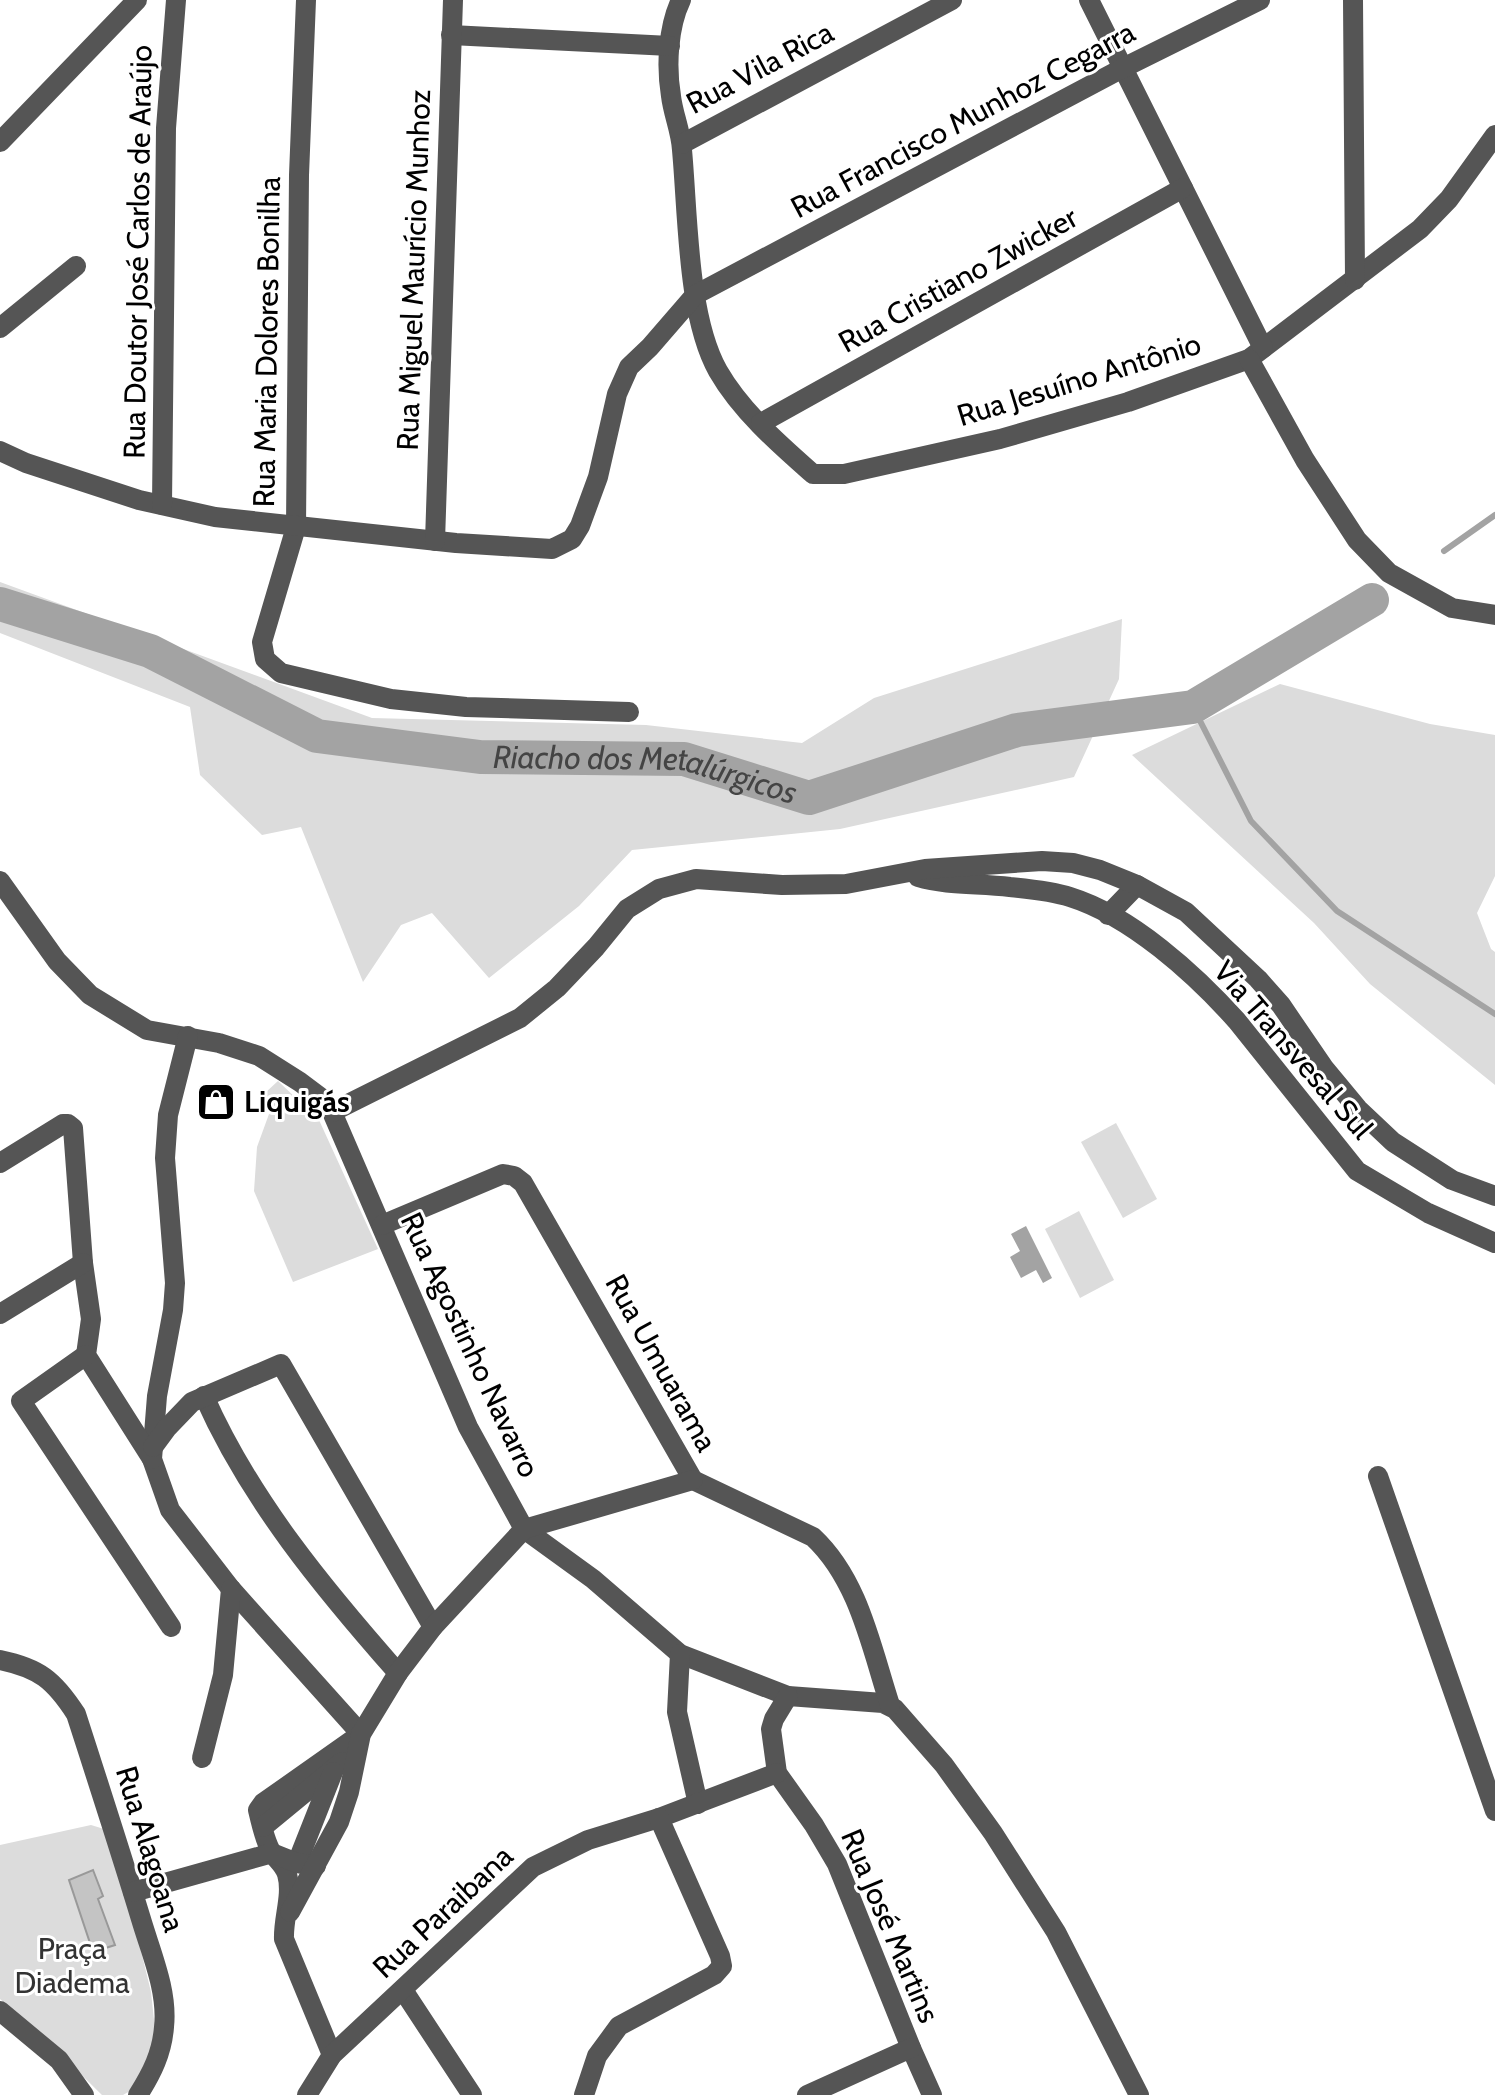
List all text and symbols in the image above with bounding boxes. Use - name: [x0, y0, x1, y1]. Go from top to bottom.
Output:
- street label: Rua Vila Rica: [680, 13, 840, 122]
- street label: Rua Francisco Munhoz Cegarra: [784, 13, 1142, 226]
- street label: Rua Doutor José Carlos de Araújo: [115, 45, 160, 459]
- street label: Rua Miguel Maurício Munhoz: [389, 89, 438, 451]
- street label: Rua Maria Dolores Bonilha: [245, 176, 288, 508]
- street label: Rua Cristiano Zwicker: [832, 198, 1084, 361]
- street label: Rua Jesuíno Antônio: [953, 325, 1205, 434]
- water label: Riacho dos Metalúrgicos: [493, 737, 802, 812]
- street label: Via Transvesal Sul: [1206, 953, 1381, 1146]
- shop icon: Liquigás: [195, 1081, 237, 1123]
- place label: Liquigás: [244, 1083, 350, 1120]
- street label: Rua Agostinho Navarro: [393, 1206, 548, 1483]
- street label: Rua Umuarama: [598, 1268, 726, 1458]
- street label: Rua Alagoana: [108, 1762, 193, 1937]
- street label: Rua José Martins: [833, 1823, 948, 2028]
- street label: Rua Paraibana: [365, 1837, 521, 1986]
- park label: Praça Diadema: [14, 1930, 130, 2001]

